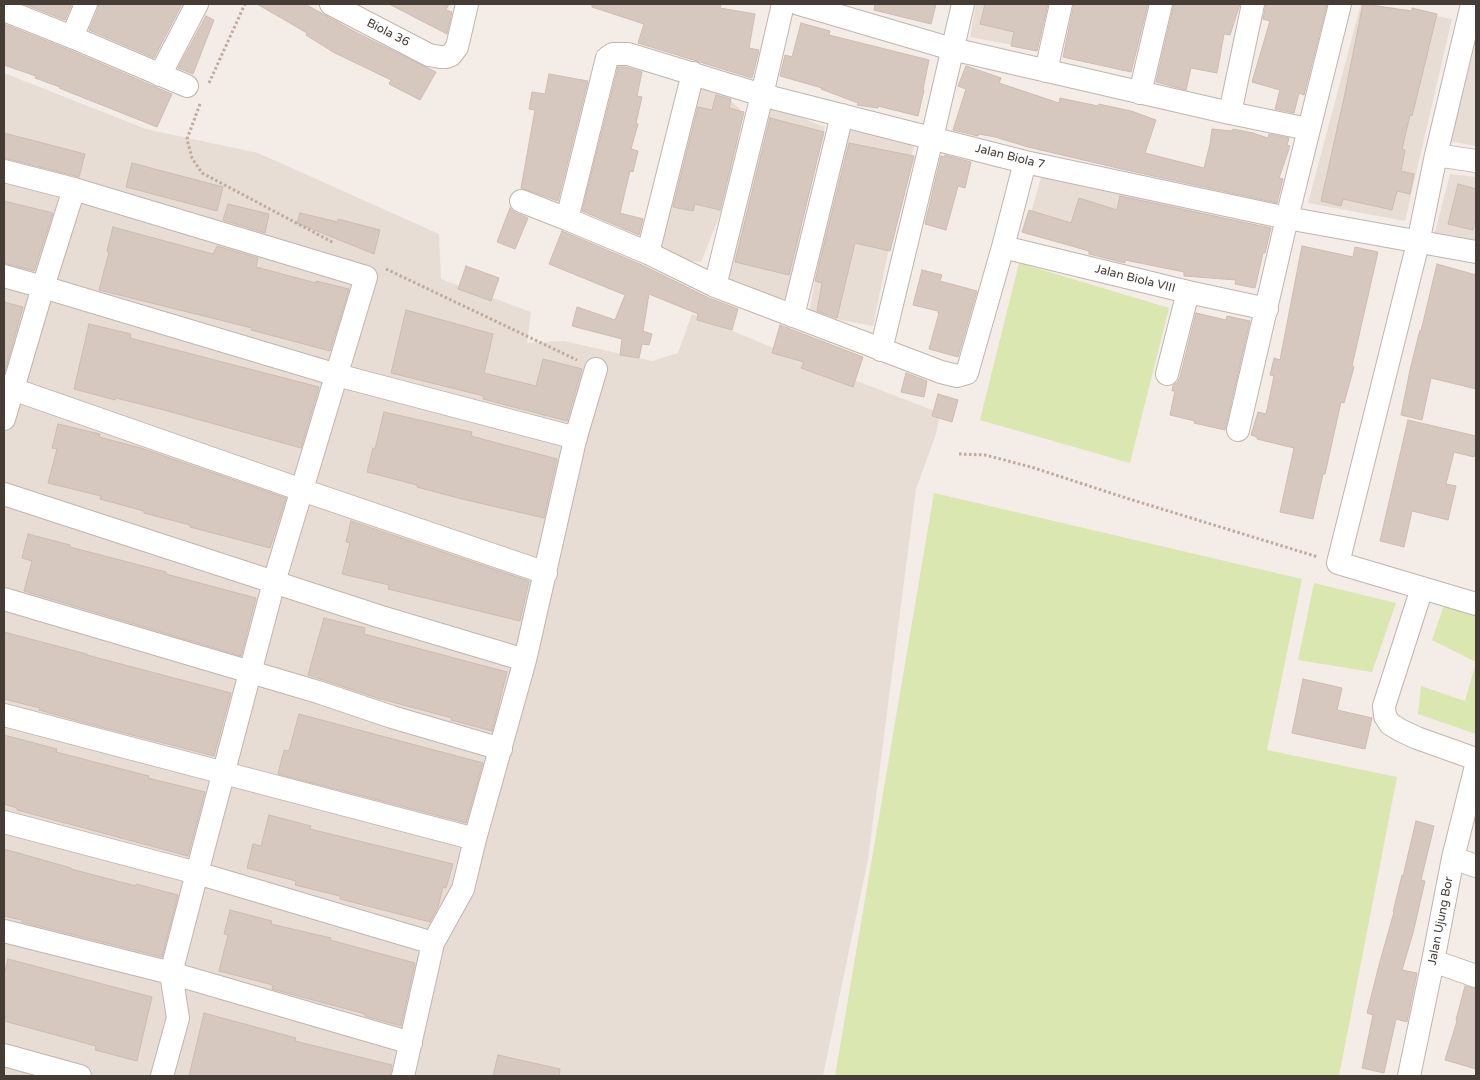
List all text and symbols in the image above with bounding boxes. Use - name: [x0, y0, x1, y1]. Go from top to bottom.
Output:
- street label: Biola 36: [364, 16, 412, 50]
- street label: Jalan Biola 7: [974, 141, 1046, 173]
- street label: Jalan Biola VIII: [1093, 262, 1177, 296]
- street label: Jalan Ujung Bor: [1425, 875, 1457, 967]

